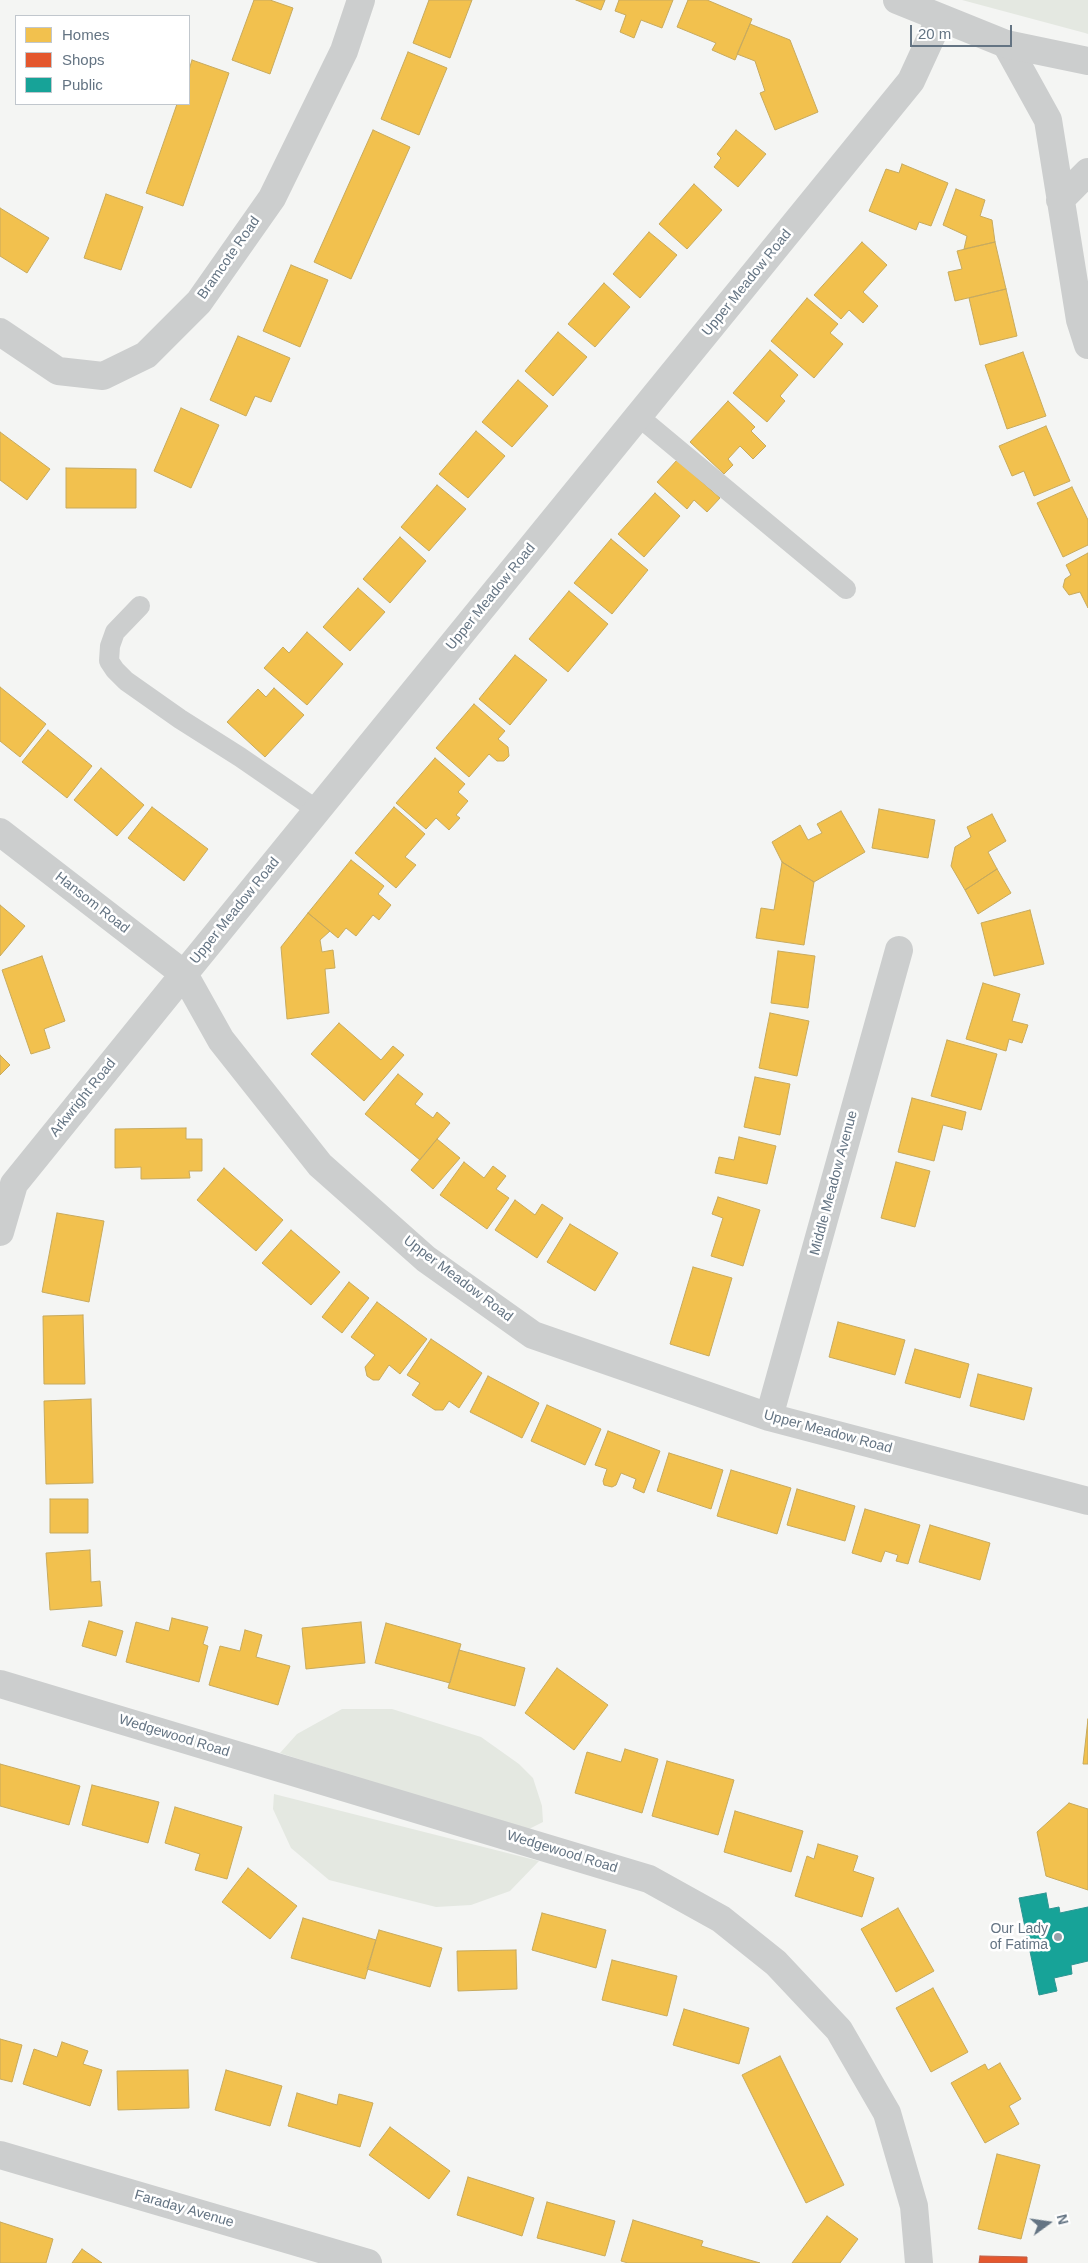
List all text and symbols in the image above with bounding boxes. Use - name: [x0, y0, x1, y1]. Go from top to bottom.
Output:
- legend: [15, 15, 190, 105]
- scale bar: [913, 15, 1016, 47]
- text: 20 m: [918, 25, 951, 42]
- text: Homes: [62, 26, 110, 43]
- text: Shops: [62, 51, 105, 68]
- text: Public: [62, 76, 103, 93]
- street label: Bramcote Road: [194, 213, 264, 303]
- street label: Upper Meadow Road: [699, 226, 795, 340]
- street label: Upper Meadow Road: [443, 540, 539, 654]
- street label: Upper Meadow Road: [187, 854, 283, 968]
- street label: Hansom Road: [52, 869, 132, 937]
- street label: Arkwright Road: [46, 1056, 120, 1140]
- street label: Middle Meadow Avenue: [807, 1109, 861, 1257]
- street label: Upper Meadow Road: [400, 1232, 516, 1326]
- street label: Upper Meadow Road: [762, 1407, 894, 1457]
- street label: Wedgewood Road: [117, 1711, 231, 1761]
- street label: Wedgewood Road: [505, 1827, 619, 1877]
- place label: Our Lady of Fatima: [990, 1921, 1048, 1954]
- marker: Our Lady of Fatima: [1052, 1931, 1064, 1943]
- street label: Faraday Avenue: [132, 2187, 236, 2231]
- north arrow: [1023, 2198, 1073, 2248]
- text: N: [1054, 2213, 1072, 2226]

